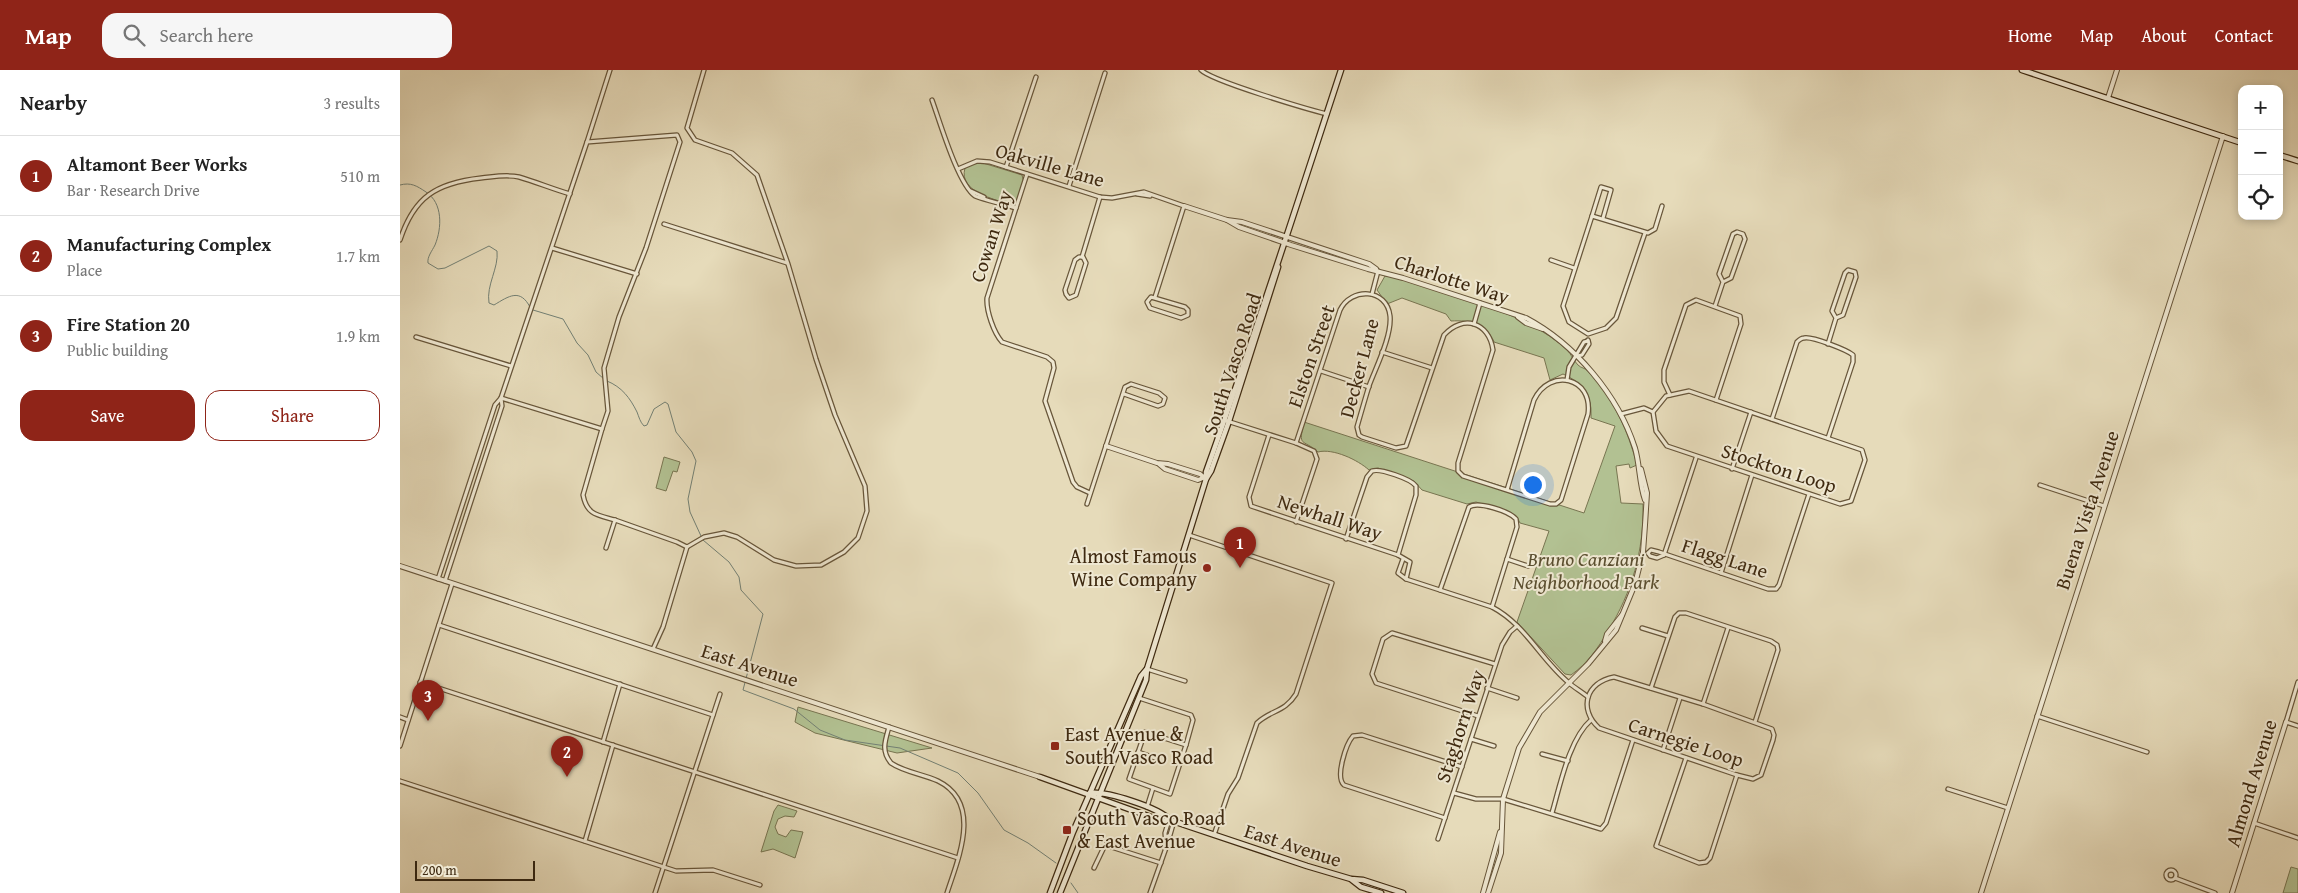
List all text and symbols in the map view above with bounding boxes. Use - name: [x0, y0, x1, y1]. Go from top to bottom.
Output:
- search box: [102, 13, 452, 58]
- text: Map: [25, 18, 72, 53]
- icon: search: [120, 21, 148, 49]
- text: Search here: [160, 21, 253, 49]
- text: Home: [2008, 22, 2052, 49]
- text: Map: [2080, 22, 2113, 49]
- text: About: [2141, 22, 2187, 49]
- text: Contact: [2215, 22, 2273, 49]
- map controls: [2238, 85, 2283, 220]
- button: +: [2238, 85, 2283, 130]
- text: Nearby: [20, 87, 87, 118]
- text: 3 results: [323, 91, 380, 115]
- button: −: [2238, 130, 2283, 175]
- street label: Oakville Lane: [992, 135, 1108, 194]
- text: Altamont Beer Works: [67, 150, 248, 178]
- text: 1: [32, 164, 40, 188]
- text: 510 m: [340, 164, 380, 188]
- button: locate: [2238, 175, 2283, 220]
- text: Bar · Research Drive: [67, 178, 200, 202]
- street label: Cowan Way: [962, 186, 1019, 286]
- text: Manufacturing Complex: [67, 230, 271, 258]
- text: 2: [32, 244, 40, 268]
- text: 1.7 km: [336, 244, 380, 268]
- street label: Charlotte Way: [1391, 246, 1513, 311]
- text: Place: [67, 258, 102, 282]
- street label: South Vasco Road: [1195, 289, 1268, 439]
- street label: Elston Street: [1279, 300, 1342, 411]
- text: Fire Station 20: [67, 310, 190, 338]
- street label: Decker Lane: [1331, 315, 1386, 421]
- text: 3: [32, 324, 40, 348]
- text: 1.9 km: [336, 324, 380, 348]
- text: Public building: [67, 338, 168, 362]
- button: Save: [20, 390, 195, 441]
- button: Share: [205, 390, 380, 441]
- street label: Buena Vista Avenue: [2047, 427, 2126, 593]
- street label: Stockton Loop: [1718, 435, 1841, 500]
- your location: [1520, 472, 1546, 498]
- street label: Newhall Way: [1274, 486, 1386, 547]
- pin: 1: [1224, 527, 1256, 568]
- street label: Flagg Lane: [1678, 530, 1772, 585]
- place label: Almost Famous Wine Company: [1070, 541, 1197, 593]
- park label: Bruno Canziani Neighborhood Park: [1512, 544, 1660, 596]
- marker: Almost Famous Wine Company: [1201, 562, 1213, 574]
- street label: East Avenue: [698, 635, 802, 694]
- street label: Staghorn Way: [1428, 666, 1491, 786]
- pin: 3: [412, 680, 444, 721]
- street label: Carnegie Loop: [1625, 709, 1748, 774]
- street label: Almond Avenue: [2217, 715, 2284, 850]
- place label: East Avenue & South Vasco Road: [1065, 719, 1213, 771]
- pin: 2: [551, 736, 583, 777]
- marker: East Avenue & South Vasco Road: [1049, 740, 1061, 752]
- place label: South Vasco Road & East Avenue: [1077, 803, 1225, 855]
- street label: East Avenue: [1241, 815, 1345, 874]
- marker: South Vasco Road & East Avenue: [1061, 824, 1073, 836]
- scale bar: [415, 858, 535, 881]
- text: 200 m: [422, 860, 457, 880]

